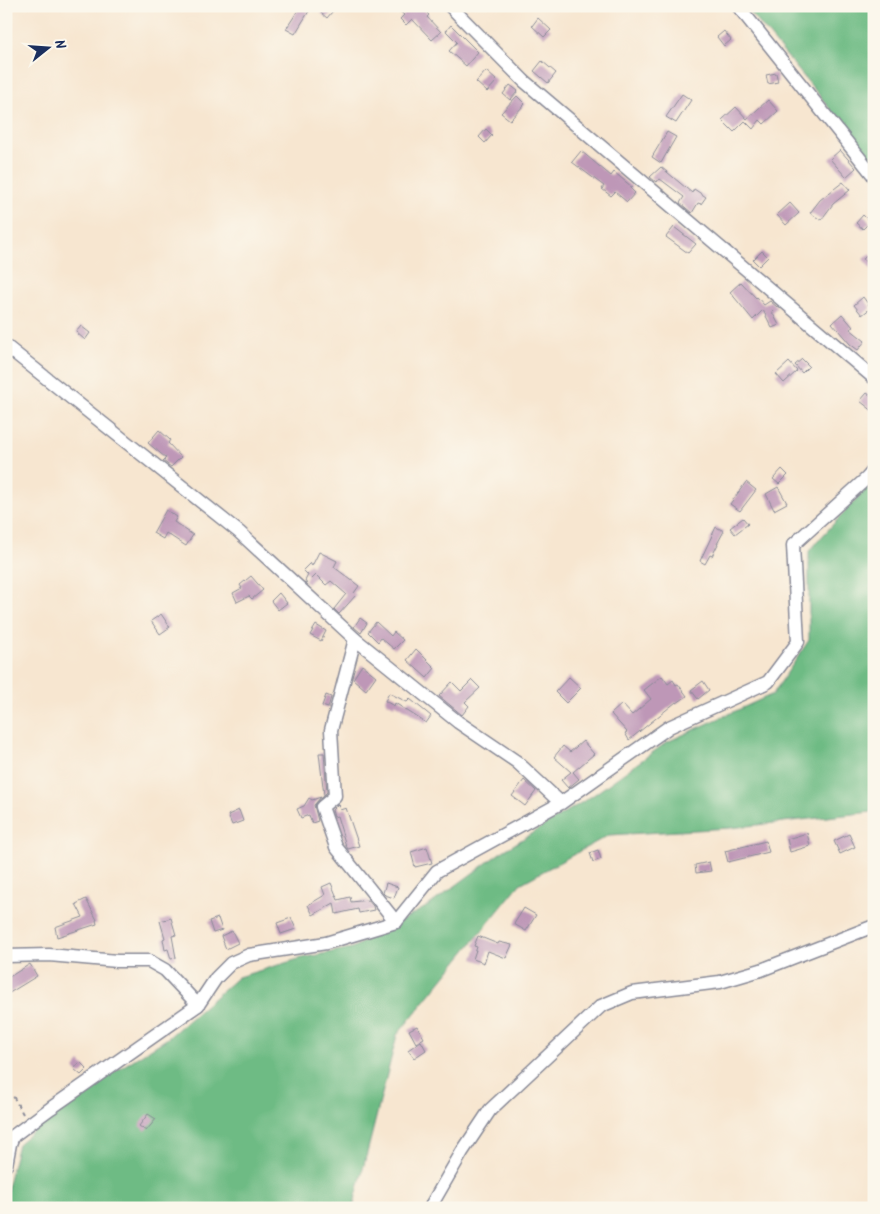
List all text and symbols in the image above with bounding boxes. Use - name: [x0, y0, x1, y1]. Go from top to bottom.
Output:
- north arrow: [22, 22, 72, 72]
- text: N: [48, 37, 71, 52]

